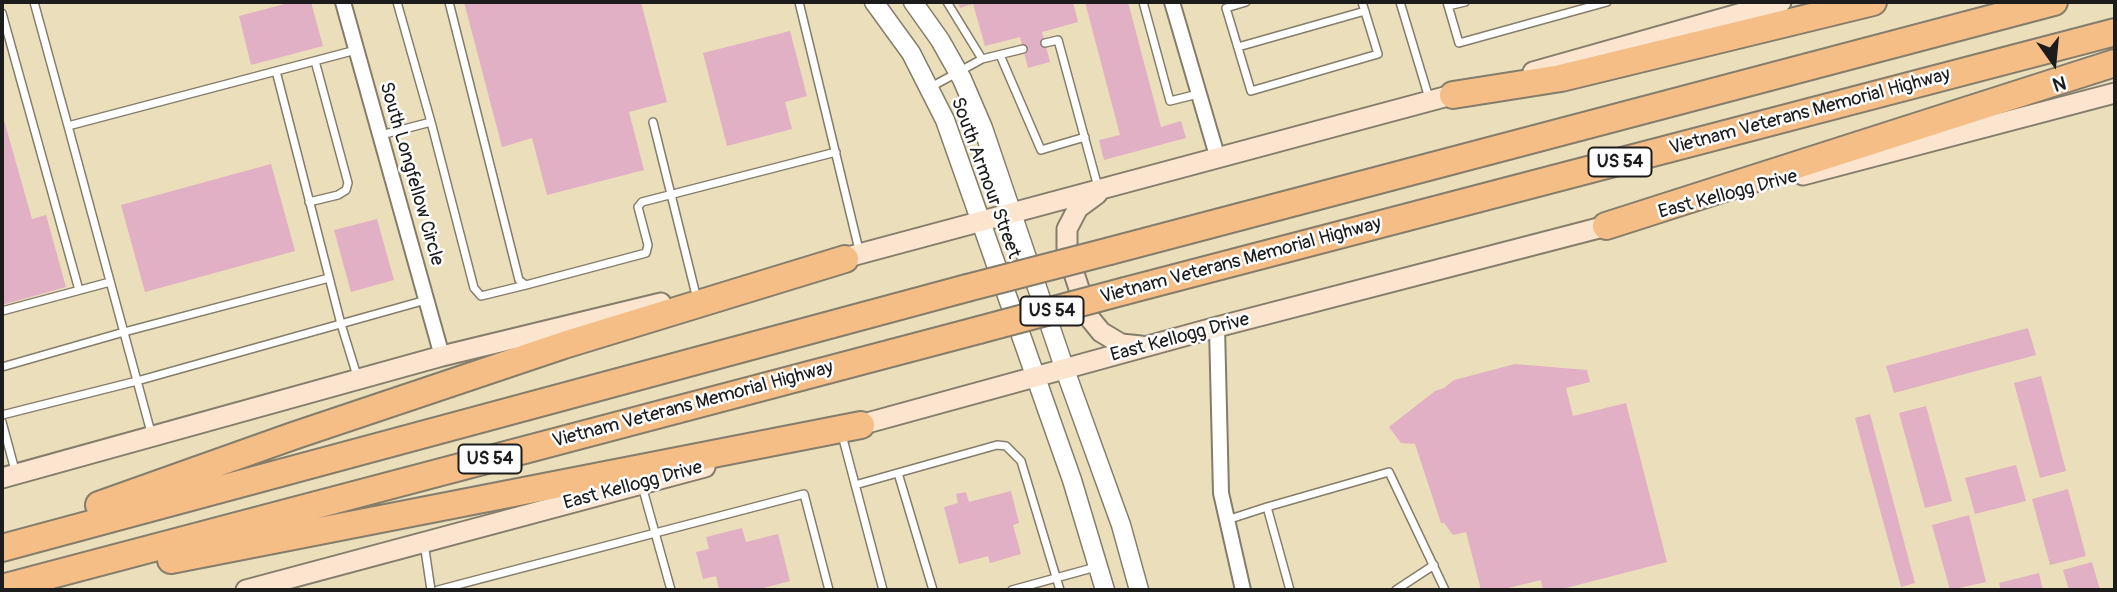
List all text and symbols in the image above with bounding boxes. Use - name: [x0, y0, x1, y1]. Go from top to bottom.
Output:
- north arrow: [2019, 28, 2089, 98]
- street label: Vietnam Veterans Memorial Highway: [1667, 64, 1953, 160]
- text: N: [2050, 70, 2069, 97]
- street label: South Longfellow Circle: [374, 80, 448, 268]
- street label: South Armour Street: [945, 94, 1025, 262]
- road number: US 54: [1588, 148, 1652, 176]
- street label: East Kellogg Drive: [1656, 166, 1800, 224]
- street label: Vietnam Veterans Memorial Highway: [1098, 213, 1384, 309]
- road number: US 54: [1020, 296, 1084, 326]
- street label: East Kellogg Drive: [1108, 309, 1252, 367]
- street label: Vietnam Veterans Memorial Highway: [550, 357, 836, 453]
- road number: US 54: [458, 444, 522, 474]
- street label: East Kellogg Drive: [561, 457, 705, 515]

